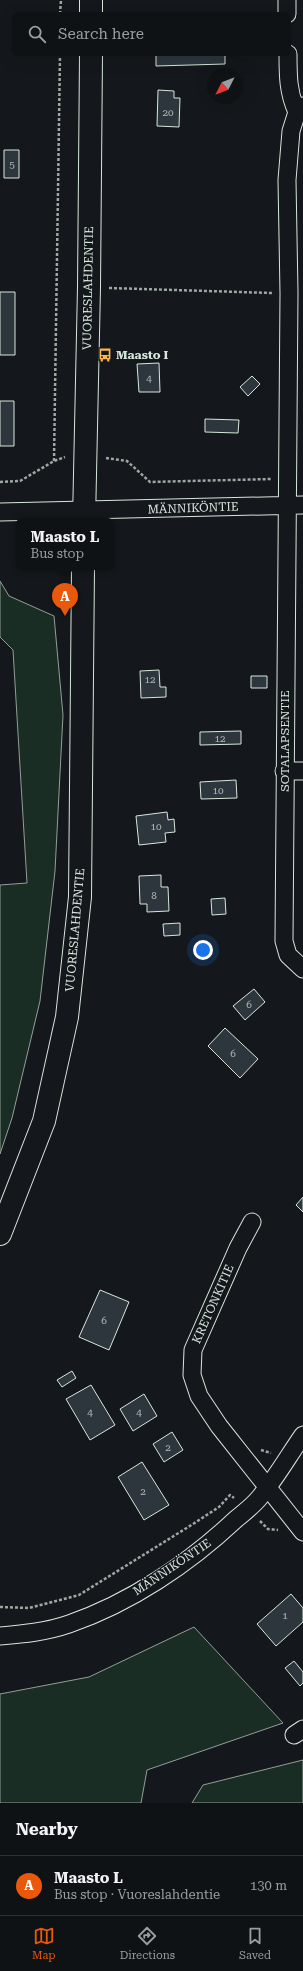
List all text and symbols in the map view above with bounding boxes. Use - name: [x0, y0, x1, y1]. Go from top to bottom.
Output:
- search box: [12, 12, 291, 56]
- icon: search: [26, 23, 48, 45]
- text: Search here: [58, 25, 144, 43]
- north arrow: [207, 68, 243, 104]
- house number: 20: [162, 107, 174, 118]
- house number: 5: [9, 159, 15, 170]
- street label: VUORESLAHDENTIE: [80, 226, 96, 350]
- bus stop icon: Maasto I: [97, 347, 113, 363]
- place label: Maasto I: [116, 348, 168, 362]
- house number: 4: [146, 373, 152, 384]
- street label: MÄNNIKÖNTIE: [147, 499, 239, 517]
- popup: [16, 518, 114, 570]
- text: Maasto L: [31, 528, 99, 546]
- text: Bus stop: [31, 546, 84, 561]
- pin: A: [52, 583, 78, 616]
- house number: 12: [144, 674, 156, 685]
- street label: SOTALAPSENTIE: [278, 690, 292, 792]
- house number: 12: [214, 733, 226, 744]
- house number: 10: [212, 785, 224, 796]
- house number: 10: [150, 821, 162, 832]
- street label: VUORESLAHDENTIE: [63, 868, 87, 992]
- house number: 8: [151, 890, 157, 901]
- your location: [193, 940, 213, 960]
- house number: 6: [246, 999, 252, 1010]
- house number: 6: [230, 1048, 236, 1059]
- street label: KRETONKITIE: [189, 1262, 237, 1346]
- house number: 6: [101, 1315, 107, 1326]
- house number: 4: [87, 1407, 93, 1418]
- house number: 4: [136, 1407, 142, 1418]
- house number: 2: [165, 1442, 171, 1453]
- house number: 2: [140, 1486, 146, 1497]
- street label: MÄNNIKÖNTIE: [130, 1536, 214, 1598]
- house number: 1: [282, 1610, 288, 1621]
- text: Nearby: [16, 1819, 78, 1839]
- text: Maasto L: [54, 1869, 123, 1887]
- text: A: [24, 1878, 34, 1893]
- text: 130 m: [250, 1878, 287, 1893]
- text: Bus stop · Vuoreslahdentie: [54, 1887, 220, 1902]
- tab: Map: [32, 1925, 56, 1962]
- tab: Directions: [120, 1925, 175, 1962]
- tab: Saved: [239, 1925, 271, 1962]

